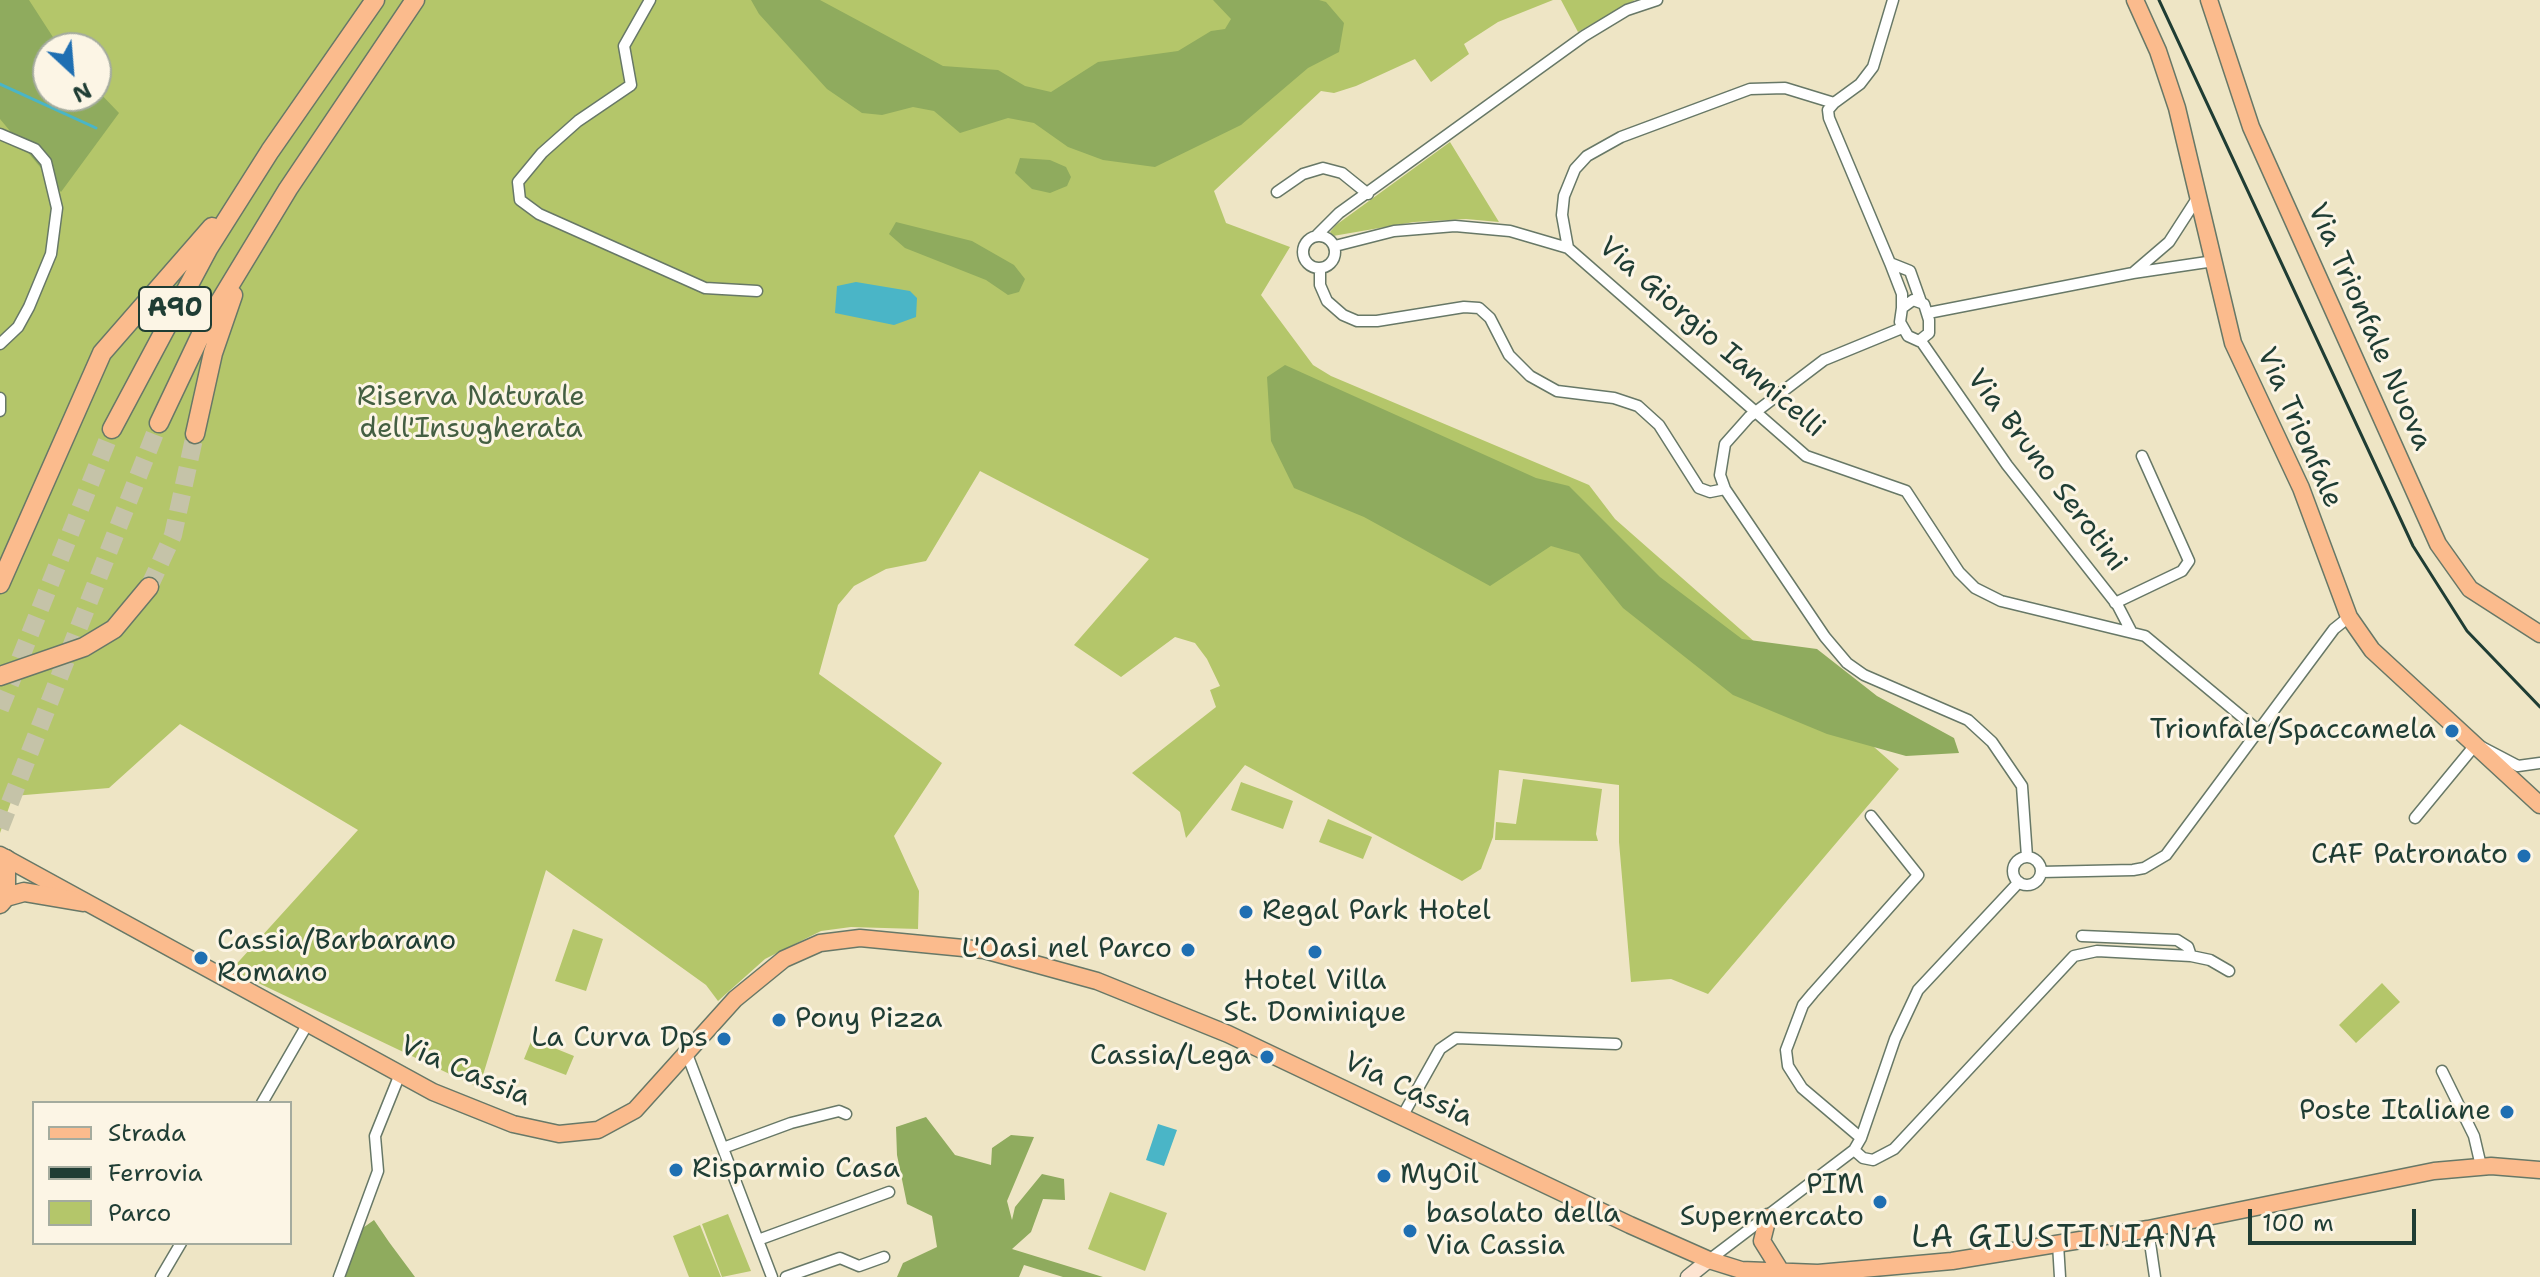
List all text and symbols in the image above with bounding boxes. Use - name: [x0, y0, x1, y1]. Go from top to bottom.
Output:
- north arrow: [32, 32, 112, 112]
- text: N: [68, 75, 96, 109]
- street label: Via Trionfale Nuova: [2299, 198, 2439, 456]
- street label: Via Giorgio Iannicelli: [1591, 231, 1831, 445]
- road number: A90: [139, 287, 211, 331]
- street label: Via Trionfale: [2249, 343, 2349, 513]
- street label: Via Bruno Serotini: [1959, 363, 2133, 579]
- park label: Riserva Naturale dell'Insugherata: [357, 381, 585, 447]
- place label: Trionfale/Spaccamela: [2150, 714, 2436, 748]
- marker: Trionfale/Spaccamela: [2443, 722, 2461, 740]
- place label: CAF Patronato: [2311, 839, 2508, 873]
- marker: CAF Patronato: [2515, 847, 2533, 865]
- place label: Regal Park Hotel: [1262, 895, 1491, 929]
- marker: Regal Park Hotel: [1237, 903, 1255, 921]
- place label: Cassia/Barbarano Romano: [217, 925, 456, 991]
- place label: L'Oasi nel Parco: [961, 933, 1172, 967]
- marker: L'Oasi nel Parco: [1179, 941, 1197, 959]
- marker: Hotel Villa St. Dominique: [1306, 943, 1324, 961]
- marker: Cassia/Barbarano Romano: [192, 949, 210, 967]
- place label: Hotel Villa St. Dominique: [1224, 965, 1406, 1031]
- place label: Pony Pizza: [795, 1003, 943, 1037]
- marker: Pony Pizza: [770, 1011, 788, 1029]
- place label: La Curva Dps: [531, 1022, 708, 1056]
- street label: Via Cassia: [394, 1029, 536, 1115]
- marker: La Curva Dps: [715, 1030, 733, 1048]
- place label: Cassia/Lega: [1090, 1040, 1251, 1074]
- street label: Via Cassia: [1338, 1045, 1478, 1135]
- marker: Cassia/Lega: [1258, 1048, 1276, 1066]
- place label: Poste Italiane: [2299, 1095, 2491, 1129]
- legend: [32, 1101, 292, 1245]
- marker: Poste Italiane: [2498, 1103, 2516, 1121]
- text: Strada: [108, 1117, 186, 1149]
- place label: Risparmio Casa: [692, 1153, 900, 1187]
- text: Ferrovia: [108, 1157, 203, 1189]
- place label: MyOil: [1400, 1159, 1479, 1193]
- marker: Risparmio Casa: [667, 1161, 685, 1179]
- marker: MyOil: [1375, 1167, 1393, 1185]
- place label: PIM Supermercato: [1680, 1169, 1864, 1235]
- marker: PIM Supermercato: [1871, 1193, 1889, 1211]
- scale bar: [2252, 1193, 2420, 1243]
- text: Parco: [108, 1197, 171, 1229]
- place label: basolato della Via Cassia: [1426, 1198, 1620, 1264]
- text: 100 m: [2262, 1207, 2334, 1239]
- district label: LA GIUSTINIANA: [1911, 1220, 2219, 1258]
- marker: basolato della Via Cassia: [1401, 1222, 1419, 1240]

